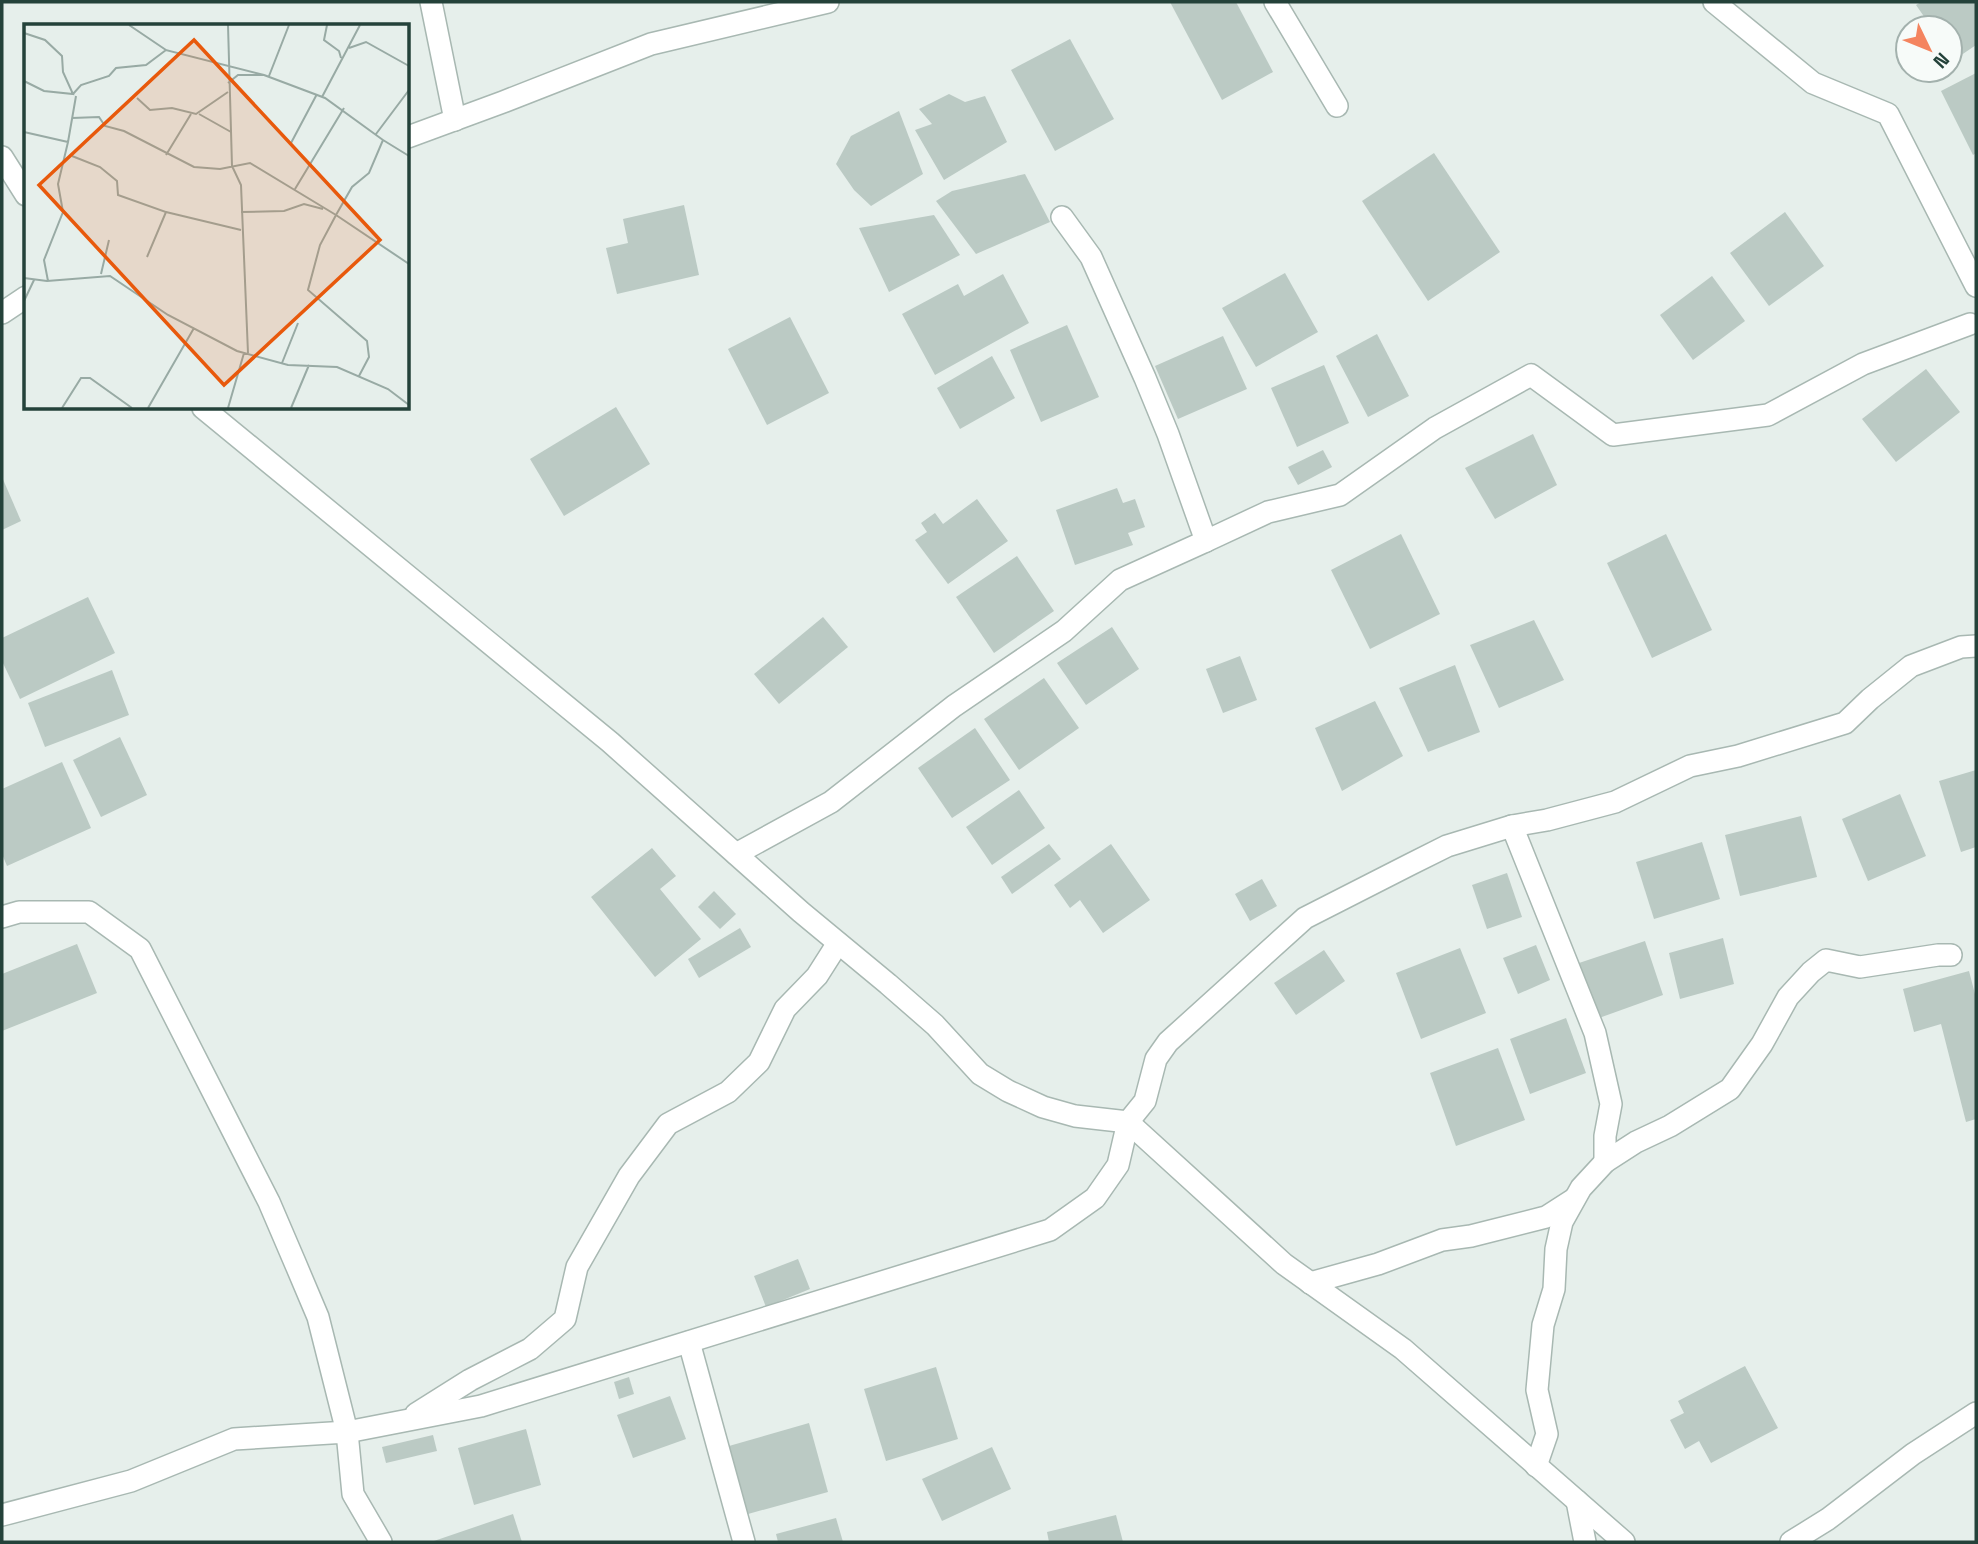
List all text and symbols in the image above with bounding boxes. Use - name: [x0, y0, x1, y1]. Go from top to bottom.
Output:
- north arrow: [1894, 14, 1964, 84]
- inset map: [24, 24, 410, 410]
- text: N: [1928, 47, 1955, 73]

